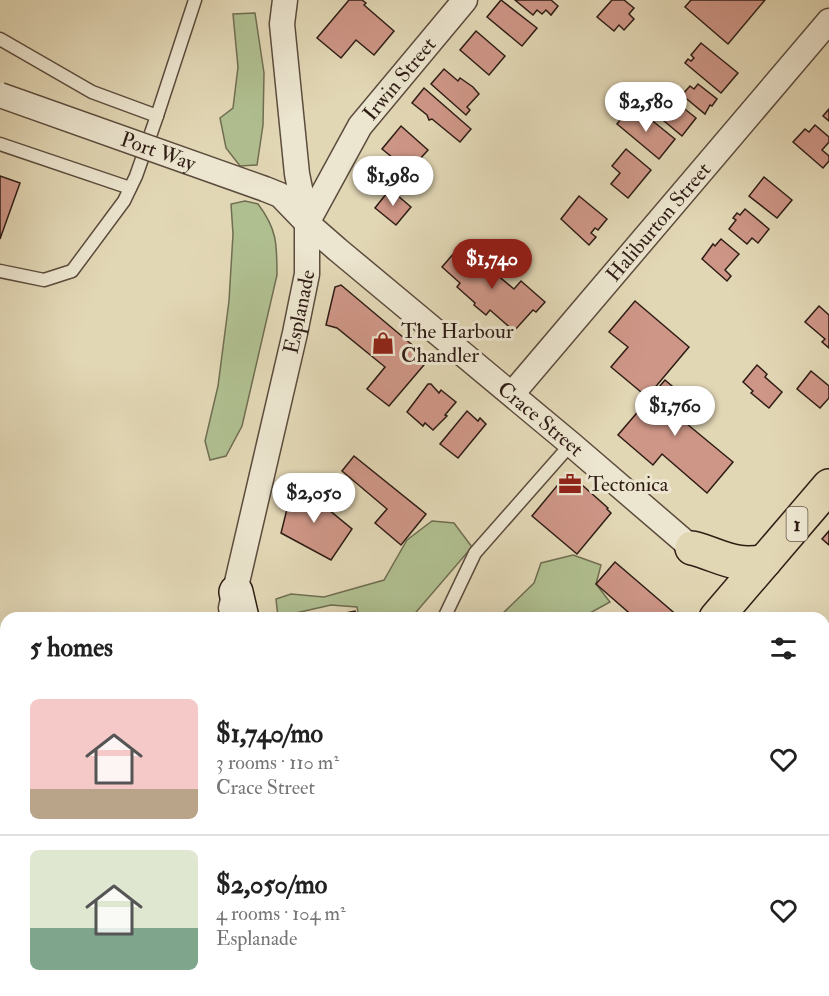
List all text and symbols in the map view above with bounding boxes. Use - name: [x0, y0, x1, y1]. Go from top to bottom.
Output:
- street label: Irwin Street: [357, 31, 442, 126]
- pin: $2,580: [597, 82, 695, 133]
- text: $2,580: [619, 89, 673, 114]
- street label: Port Way: [117, 125, 200, 177]
- pin: $1,980: [344, 156, 442, 207]
- street label: Haliburton Street: [600, 156, 717, 287]
- text: $1,980: [366, 163, 420, 188]
- pin: $1,740: [443, 239, 541, 290]
- text: $1,740: [466, 246, 518, 271]
- street label: Esplanade: [277, 267, 321, 357]
- place label: The Harbour Chandler: [401, 318, 514, 369]
- shop icon: The Harbour Chandler: [370, 330, 396, 356]
- street label: Crace Street: [492, 375, 590, 463]
- pin: $1,760: [626, 386, 724, 437]
- text: $1,760: [649, 393, 701, 418]
- office icon: Tectonica: [557, 471, 583, 497]
- place label: Tectonica: [588, 471, 669, 498]
- pin: $2,050: [265, 473, 363, 524]
- text: $2,050: [286, 480, 342, 505]
- road number: 1: [786, 507, 808, 541]
- text: 5 homes: [30, 632, 113, 664]
- icon: filters: [767, 632, 800, 665]
- text: $1,740/mo: [216, 718, 323, 750]
- icon: home: [78, 723, 150, 795]
- icon: heart: [767, 743, 800, 776]
- text: 3 rooms · 110 m²: [216, 750, 339, 775]
- text: Crace Street: [216, 775, 315, 800]
- text: $2,050/mo: [216, 869, 327, 901]
- icon: home: [78, 874, 150, 946]
- icon: heart: [767, 894, 800, 927]
- text: 4 rooms · 104 m²: [216, 901, 346, 926]
- text: Esplanade: [216, 926, 297, 951]

